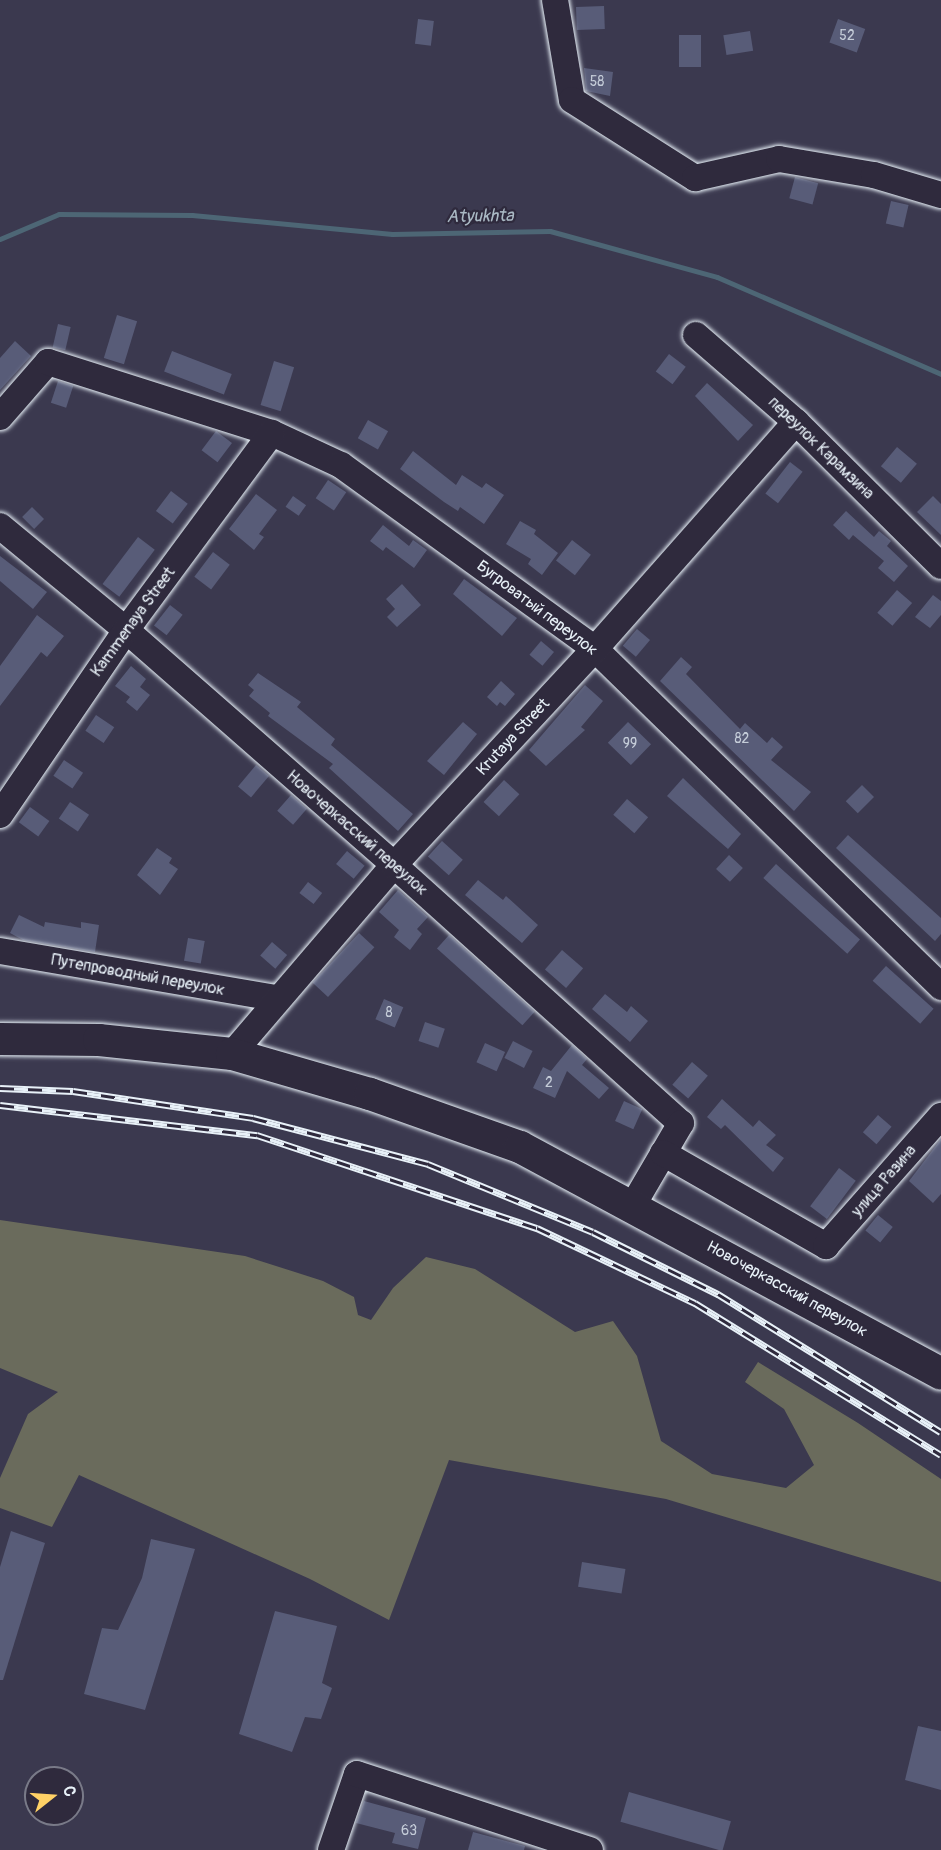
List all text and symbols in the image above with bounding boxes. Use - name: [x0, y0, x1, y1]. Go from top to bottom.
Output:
- house number: 52: [839, 28, 855, 44]
- house number: 58: [590, 74, 604, 90]
- water label: Atyukhta: [446, 206, 514, 228]
- street label: переулок Карамзина: [764, 393, 878, 503]
- street label: Бугроватый переулок: [473, 556, 601, 660]
- street label: Kammenaya Street: [87, 563, 179, 681]
- street label: Krutaya Street: [472, 694, 554, 780]
- house number: 82: [735, 731, 749, 747]
- house number: 99: [623, 736, 637, 752]
- street label: Новочеркасский переулок: [282, 766, 432, 900]
- street label: Путепроводный переулок: [50, 950, 226, 1000]
- house number: 8: [385, 1005, 393, 1021]
- house number: 2: [545, 1075, 553, 1091]
- street label: улица Разина: [848, 1141, 920, 1221]
- street label: Новочеркасский переулок: [703, 1237, 871, 1341]
- north arrow: [24, 1766, 84, 1826]
- text: С: [58, 1784, 80, 1799]
- house number: 63: [401, 1823, 417, 1839]

